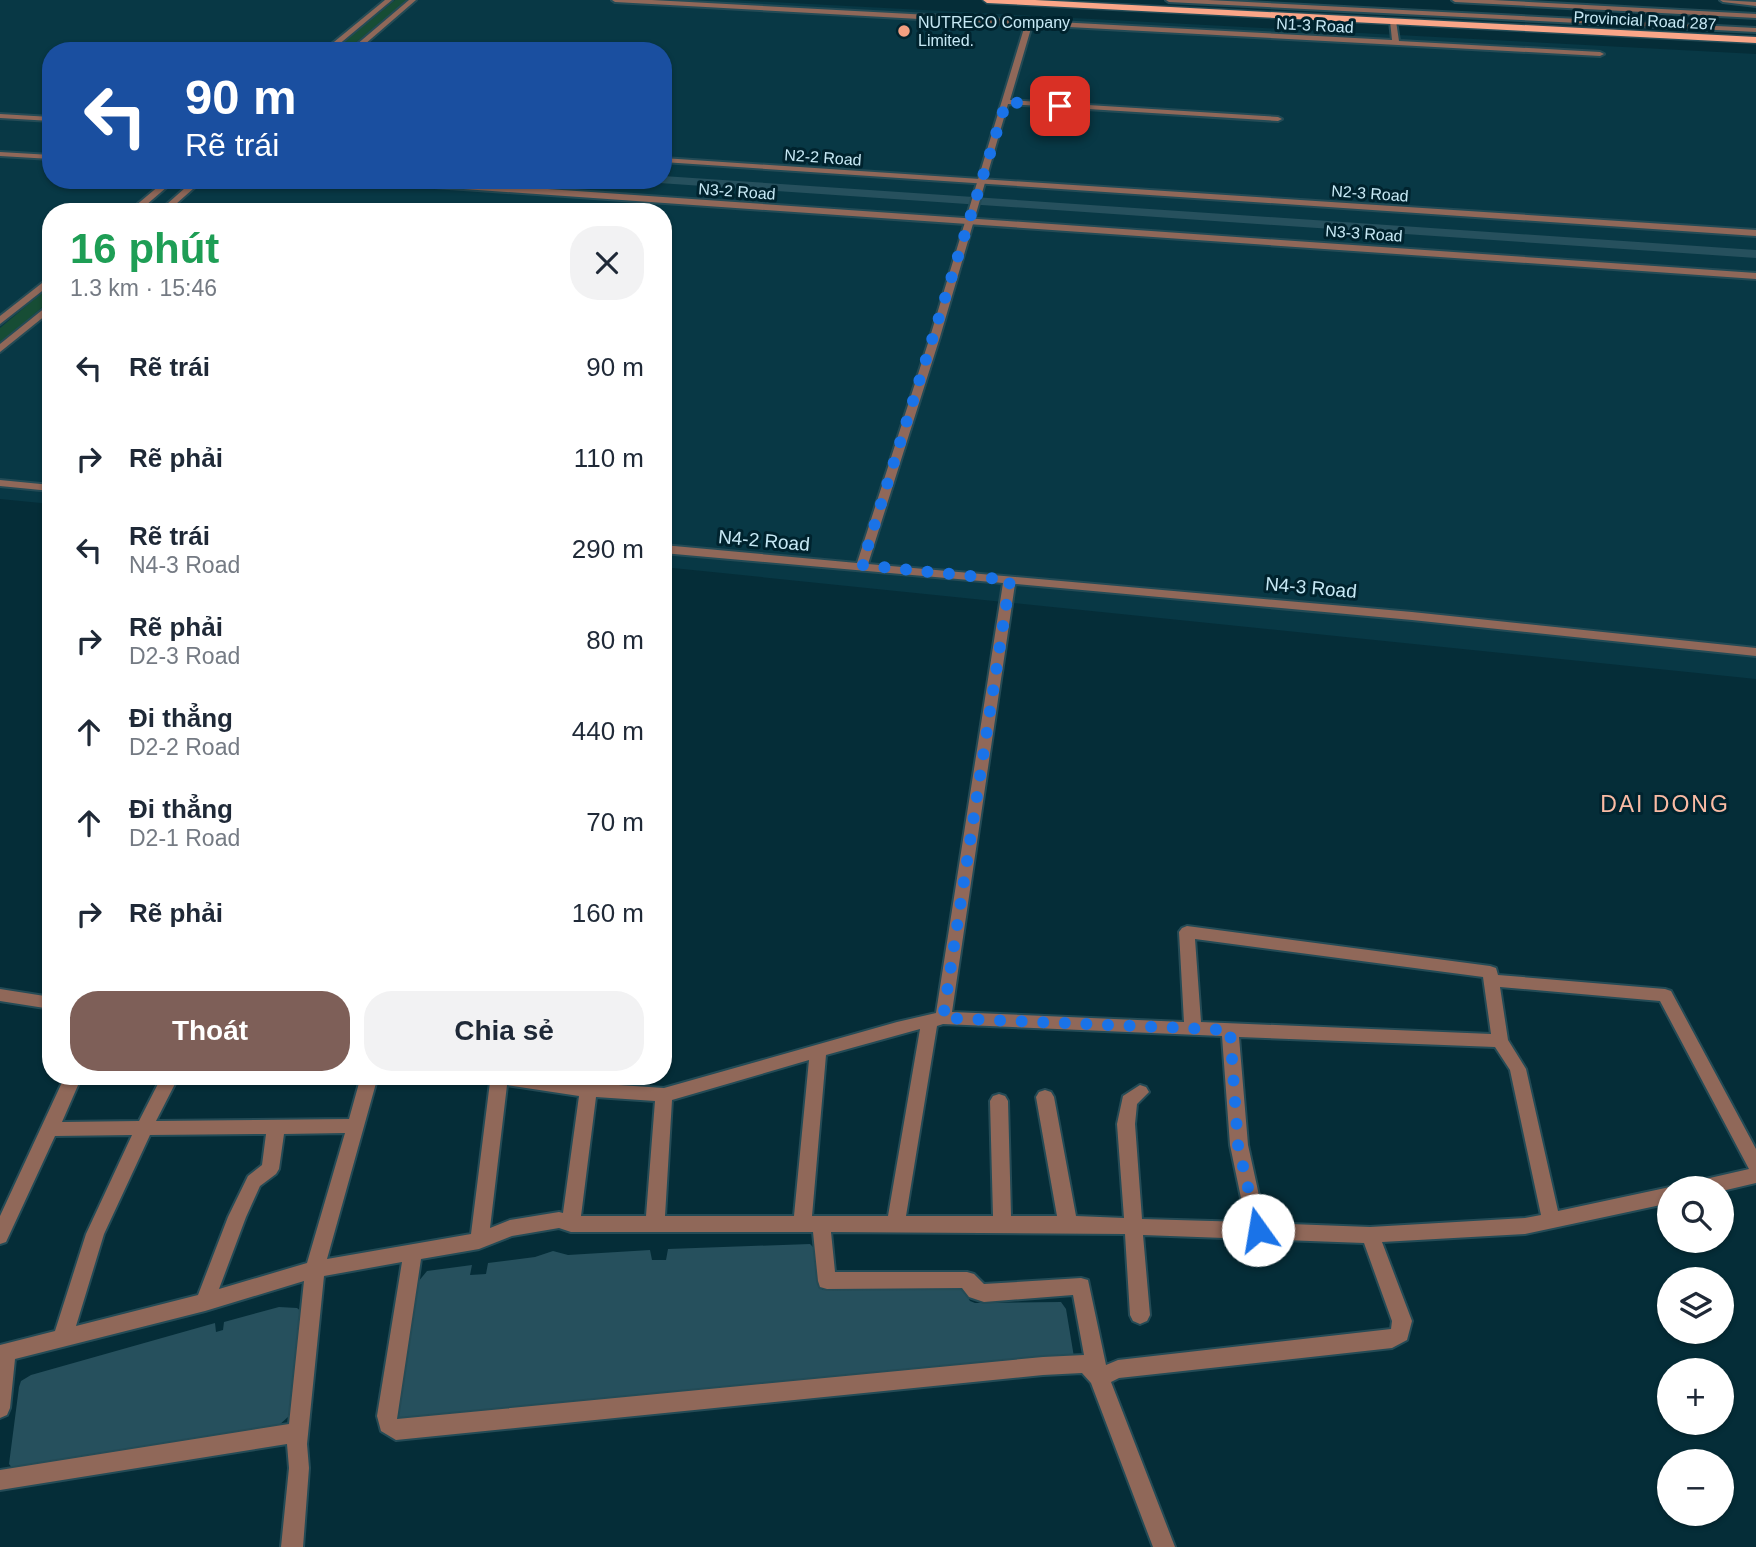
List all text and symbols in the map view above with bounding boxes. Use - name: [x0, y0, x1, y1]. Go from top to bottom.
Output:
- street label: Provincial Road 287: [1573, 8, 1717, 33]
- place label: NUTRECO Company Limited.: [918, 14, 1070, 49]
- street label: N1-3 Road: [1276, 15, 1354, 36]
- marker: NUTRECO Company Limited.: [896, 23, 912, 39]
- icon: left: [70, 70, 161, 161]
- text: 90 m: [185, 70, 297, 124]
- pin: [1030, 76, 1090, 136]
- icon: arrive: [1041, 87, 1079, 125]
- text: Rẽ trái: [185, 127, 279, 163]
- street label: N2-2 Road: [784, 146, 862, 169]
- street label: N3-2 Road: [698, 180, 776, 203]
- street label: N2-3 Road: [1331, 182, 1409, 205]
- street label: N3-3 Road: [1325, 222, 1403, 245]
- text: 16 phút: [70, 225, 219, 272]
- button: close: [570, 226, 644, 300]
- text: 1.3 km · 15:46: [70, 275, 217, 301]
- icon: left: [70, 349, 108, 387]
- text: Rẽ trái: [129, 352, 210, 382]
- text: 90 m: [586, 352, 644, 382]
- icon: right: [70, 440, 108, 478]
- text: Rẽ phải: [129, 443, 223, 473]
- text: 110 m: [574, 443, 644, 473]
- text: Rẽ trái: [129, 521, 210, 551]
- street label: N4-2 Road: [717, 526, 811, 555]
- icon: left: [70, 531, 108, 569]
- text: 290 m: [572, 534, 644, 564]
- text: N4-3 Road: [129, 552, 240, 578]
- street label: N4-3 Road: [1264, 573, 1358, 602]
- text: Rẽ phải: [129, 612, 223, 642]
- icon: right: [70, 622, 108, 660]
- text: 80 m: [586, 625, 644, 655]
- text: D2-3 Road: [129, 643, 240, 669]
- text: Đi thẳng: [129, 703, 233, 733]
- icon: ahead: [70, 713, 108, 751]
- text: 440 m: [572, 716, 644, 746]
- text: D2-2 Road: [129, 734, 240, 760]
- district label: DAI DONG: [1600, 791, 1730, 817]
- text: Đi thẳng: [129, 794, 233, 824]
- icon: ahead: [70, 804, 108, 842]
- text: 70 m: [586, 807, 644, 837]
- text: D2-1 Road: [129, 825, 240, 851]
- icon: right: [70, 895, 108, 933]
- text: Rẽ phải: [129, 898, 223, 928]
- text: 160 m: [572, 898, 644, 928]
- button: Thoát: [70, 991, 350, 1071]
- button: Chia sẻ: [364, 991, 644, 1071]
- map controls: [1657, 1176, 1734, 1526]
- button: search: [1657, 1176, 1734, 1253]
- position arrow: [1221, 1193, 1295, 1267]
- button: layers: [1657, 1267, 1734, 1344]
- button: +: [1657, 1358, 1734, 1435]
- button: −: [1657, 1449, 1734, 1526]

